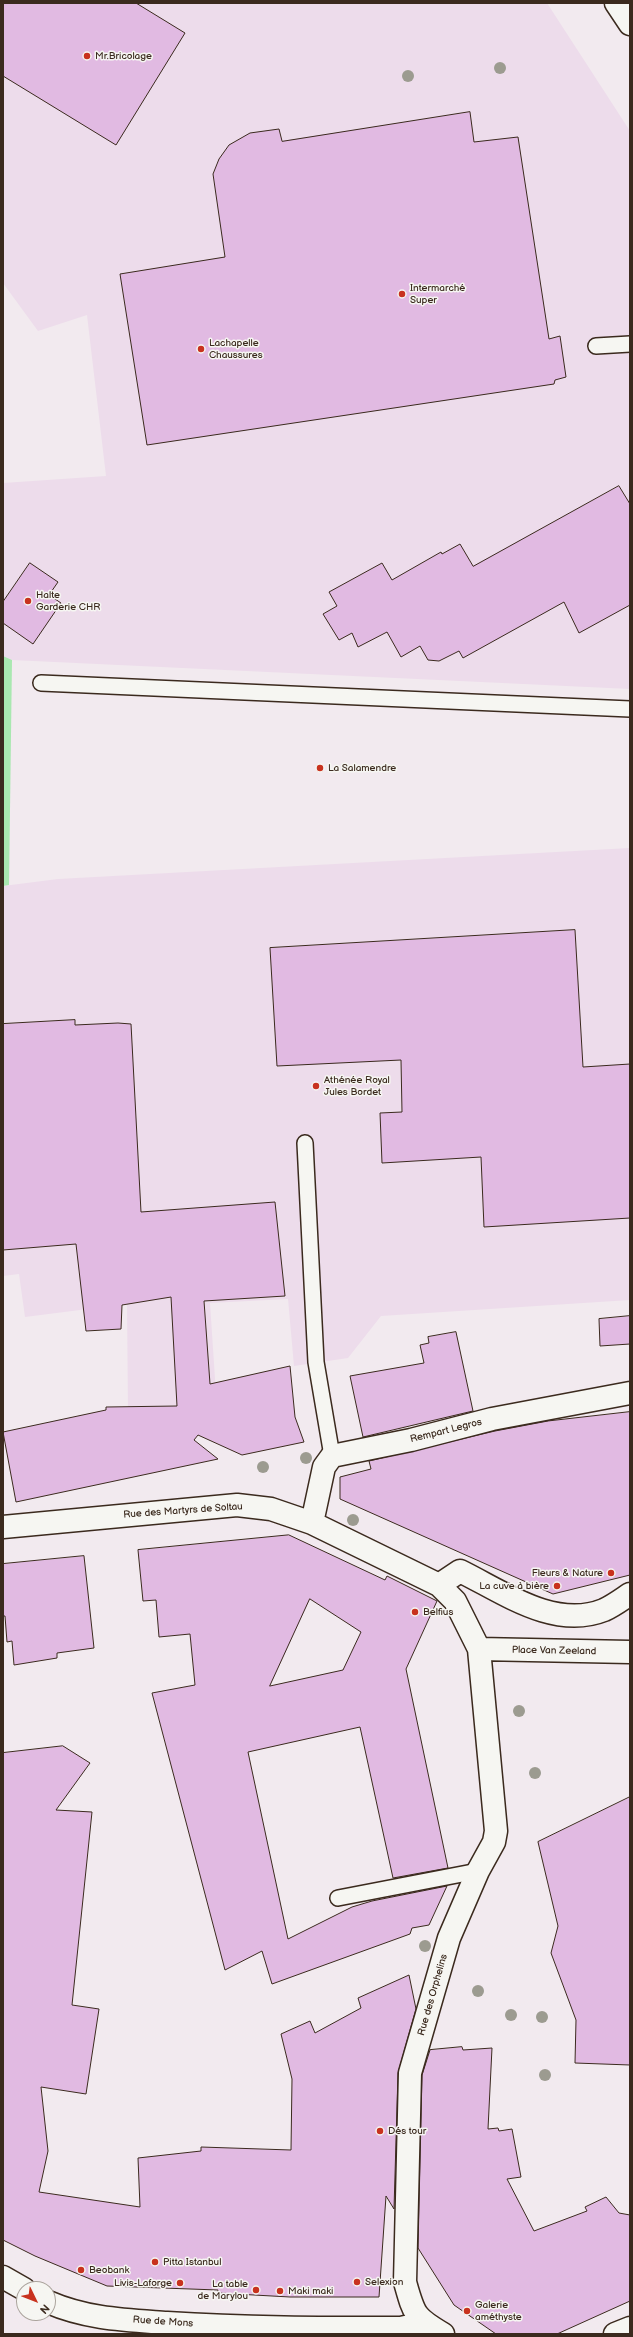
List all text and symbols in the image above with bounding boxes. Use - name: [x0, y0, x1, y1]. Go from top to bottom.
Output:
- place label: Mr.Bricolage: [95, 50, 152, 62]
- marker: Mr.Bricolage: [82, 51, 92, 61]
- place label: Intermarché Super: [410, 282, 465, 306]
- marker: Intermarché Super: [397, 289, 407, 299]
- place label: Lachapelle Chaussures: [209, 337, 263, 360]
- marker: Lachapelle Chaussures: [196, 344, 206, 354]
- place label: Halte Garderie CHR: [36, 589, 100, 612]
- marker: Halte Garderie CHR: [23, 596, 33, 606]
- place label: La Salamendre: [328, 762, 396, 774]
- marker: La Salamendre: [315, 763, 325, 773]
- place label: Athénée Royal Jules Bordet: [324, 1074, 390, 1098]
- marker: Athénée Royal Jules Bordet: [311, 1081, 321, 1091]
- street label: Rempart Legros: [409, 1416, 483, 1446]
- street label: Rue des Martyrs de Soltau: [123, 1501, 243, 1521]
- place label: Fleurs & Nature: [532, 1567, 603, 1579]
- marker: Fleurs & Nature: [606, 1568, 616, 1578]
- place label: La cuve à bière: [479, 1580, 549, 1592]
- marker: La cuve à bière: [552, 1581, 562, 1591]
- place label: Belfius: [423, 1606, 453, 1618]
- marker: Belfius: [410, 1607, 420, 1617]
- street label: Place Van Zeeland: [512, 1644, 596, 1658]
- street label: Rue des Orphelins: [416, 1953, 450, 2037]
- place label: Dés tour: [388, 2125, 426, 2137]
- marker: Dés tour: [375, 2126, 385, 2136]
- place label: Pitta Istanbul: [163, 2256, 221, 2268]
- marker: Pitta Istanbul: [150, 2257, 160, 2267]
- place label: Beobank: [89, 2264, 129, 2276]
- marker: Beobank: [76, 2265, 86, 2275]
- place label: Selexion: [365, 2276, 403, 2288]
- place label: Livis-Laforge: [114, 2277, 172, 2289]
- marker: Selexion: [352, 2277, 362, 2287]
- marker: Livis-Laforge: [175, 2278, 185, 2288]
- place label: La table de Marylou: [197, 2278, 248, 2302]
- north arrow: [16, 2281, 56, 2321]
- marker: La table de Marylou: [251, 2285, 261, 2295]
- place label: Maki maki: [288, 2285, 333, 2297]
- marker: Maki maki: [275, 2286, 285, 2296]
- place label: Galerie améthyste: [475, 2299, 522, 2322]
- text: N: [37, 2301, 52, 2316]
- marker: Galerie améthyste: [462, 2306, 472, 2316]
- street label: Rue de Mons: [132, 2314, 194, 2330]

